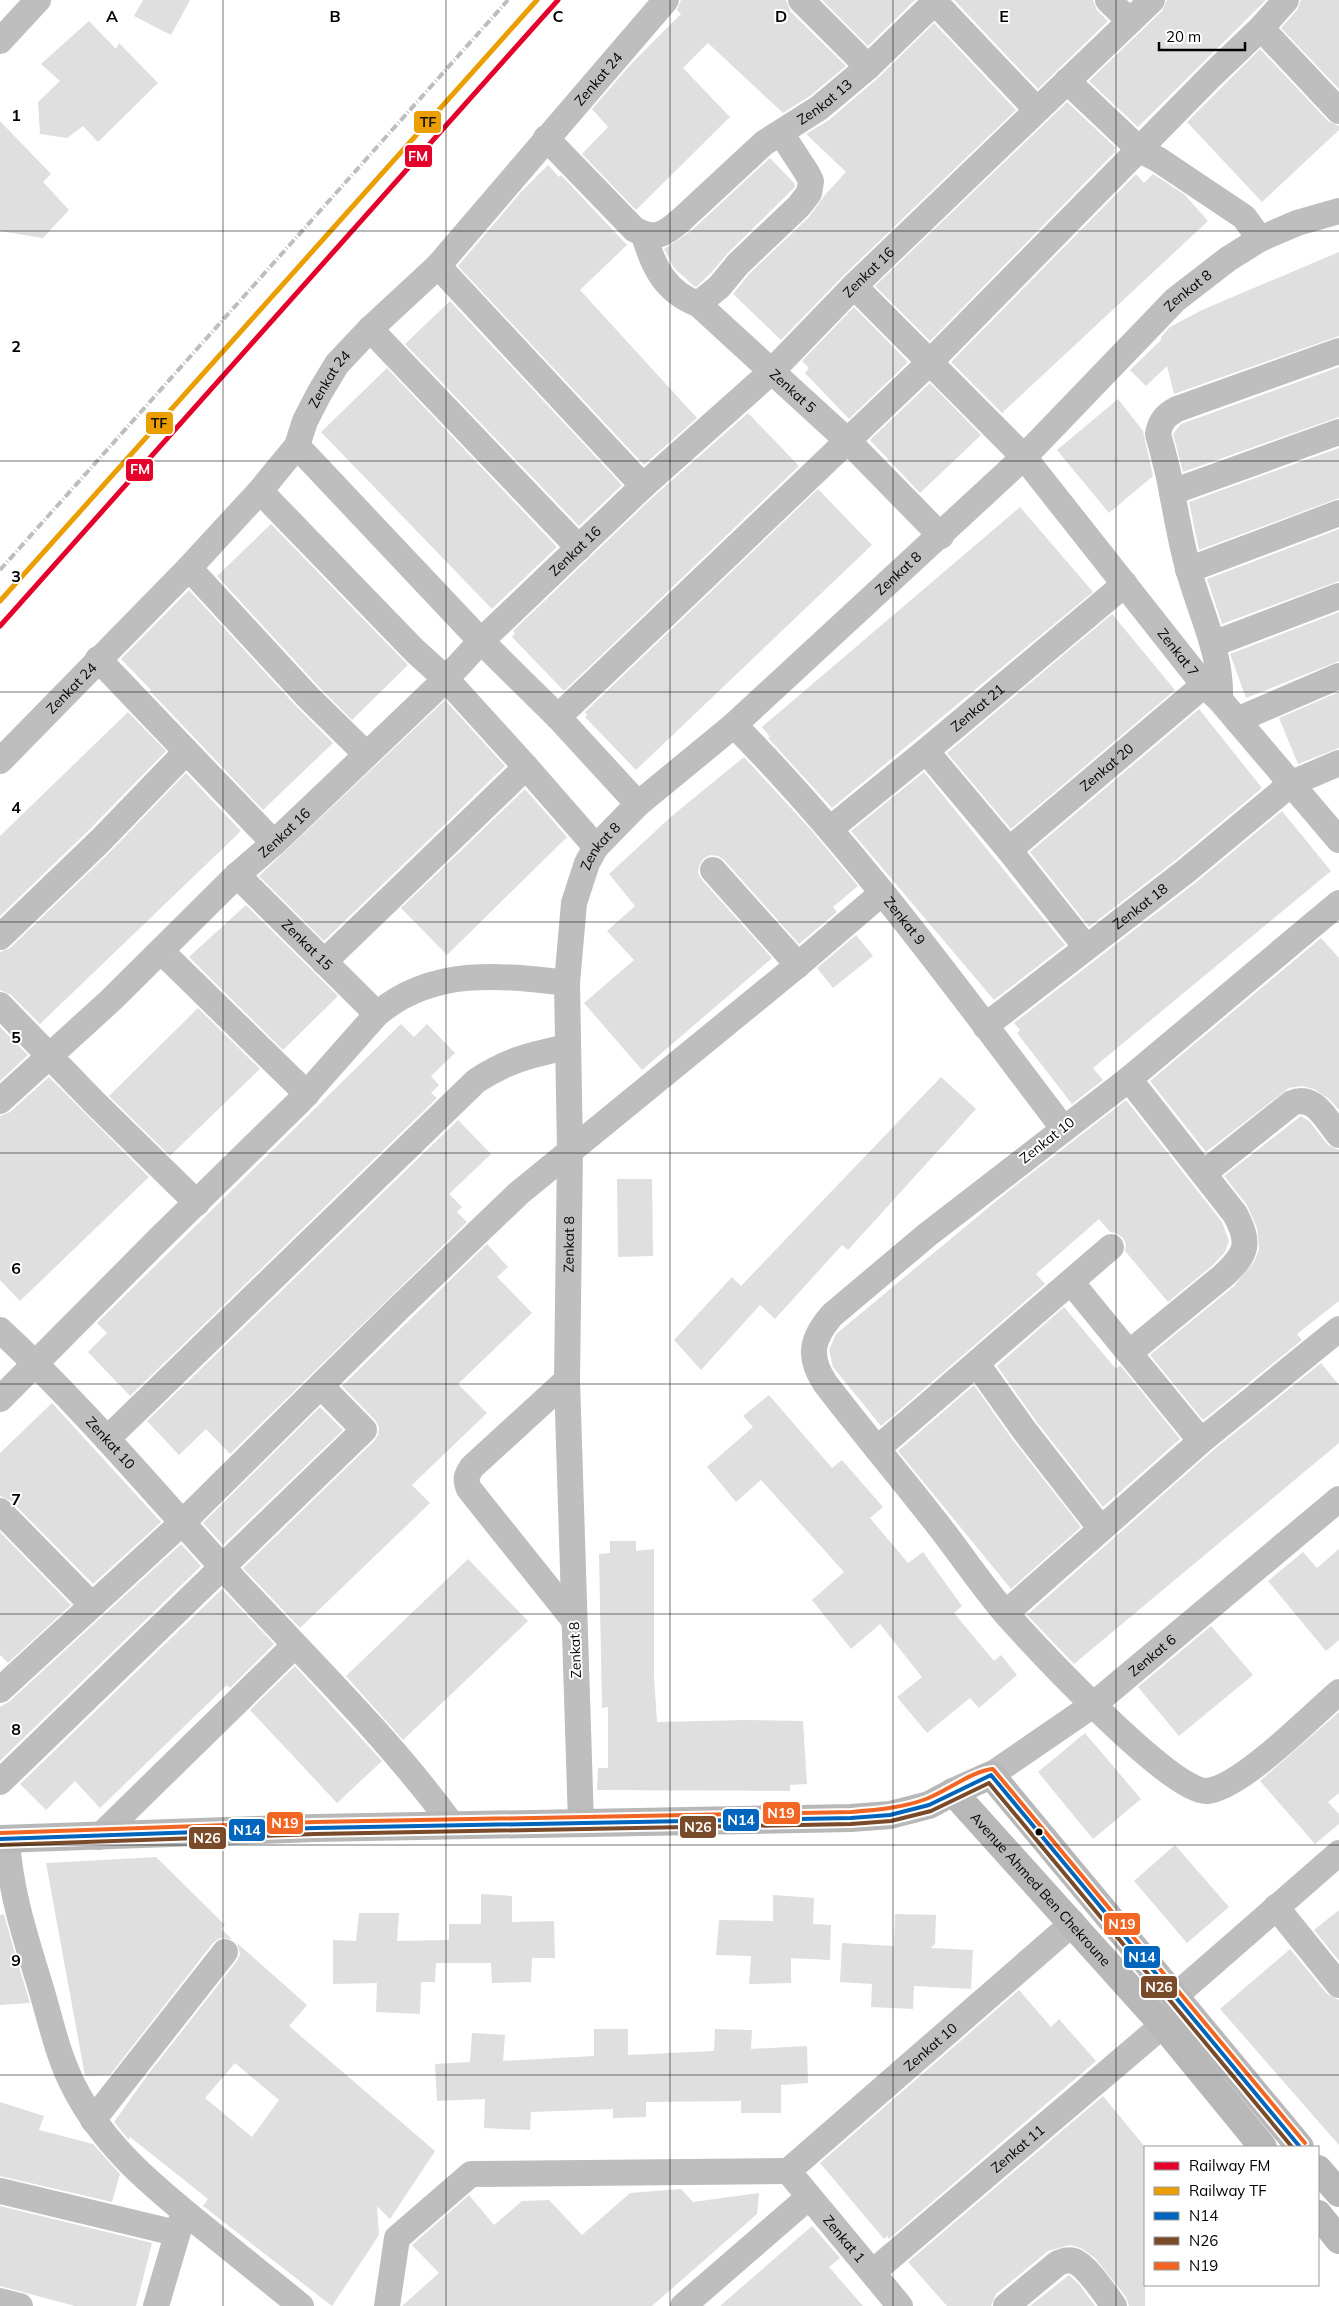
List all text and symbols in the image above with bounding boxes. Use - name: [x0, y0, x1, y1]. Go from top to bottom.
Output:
- text: A: [106, 6, 118, 26]
- text: B: [329, 6, 341, 26]
- text: C: [553, 6, 564, 26]
- text: D: [775, 6, 787, 26]
- text: E: [999, 6, 1009, 26]
- scale bar: [1159, 20, 1245, 52]
- text: 20 m: [1166, 27, 1201, 46]
- street label: Zenkat 24: [570, 48, 627, 109]
- street label: Zenkat 13: [794, 75, 856, 129]
- text: 1: [11, 105, 21, 125]
- line badge: TF: [413, 110, 442, 134]
- text: TF: [420, 113, 436, 131]
- line badge: FM: [404, 144, 433, 168]
- text: FM: [408, 147, 428, 165]
- street label: Zenkat 16: [839, 243, 898, 301]
- street label: Zenkat 8: [1160, 266, 1215, 315]
- text: 2: [11, 336, 21, 356]
- street label: Zenkat 24: [304, 346, 355, 411]
- street label: Zenkat 5: [766, 365, 820, 417]
- line badge: TF: [145, 411, 174, 435]
- text: TF: [151, 414, 167, 432]
- line badge: FM: [125, 458, 154, 482]
- text: FM: [130, 460, 150, 478]
- street label: Zenkat 16: [545, 522, 605, 580]
- street label: Zenkat 8: [871, 547, 925, 599]
- text: 3: [11, 566, 21, 586]
- street label: Zenkat 7: [1154, 625, 1203, 680]
- street label: Zenkat 24: [42, 658, 101, 718]
- street label: Zenkat 21: [947, 680, 1008, 735]
- street label: Zenkat 20: [1076, 739, 1137, 795]
- text: 4: [11, 797, 21, 817]
- street label: Zenkat 16: [255, 804, 314, 862]
- street label: Zenkat 8: [576, 818, 624, 872]
- street label: Zenkat 18: [1109, 879, 1171, 933]
- street label: Zenkat 9: [880, 893, 929, 949]
- street label: Zenkat 15: [278, 916, 337, 974]
- text: 5: [11, 1027, 21, 1047]
- street label: Zenkat 10: [1016, 1113, 1078, 1167]
- street label: Zenkat 8: [559, 1216, 578, 1273]
- text: 6: [11, 1258, 21, 1278]
- street label: Zenkat 10: [82, 1413, 139, 1473]
- text: 7: [11, 1489, 21, 1509]
- street label: Zenkat 8: [565, 1621, 585, 1679]
- street label: Zenkat 6: [1125, 1630, 1180, 1680]
- text: 8: [11, 1719, 21, 1739]
- line badge: N19: [762, 1801, 801, 1825]
- text: N19: [767, 1804, 795, 1822]
- line badge: N14: [722, 1808, 760, 1832]
- street label: Avenue Ahmed Ben Chekroune: [967, 1808, 1115, 1970]
- line badge: N19: [266, 1811, 304, 1835]
- text: N14: [727, 1811, 755, 1829]
- text: N19: [271, 1814, 299, 1832]
- line badge: N26: [679, 1815, 717, 1839]
- line badge: N14: [228, 1818, 266, 1842]
- text: N26: [684, 1818, 712, 1836]
- text: N14: [233, 1821, 261, 1839]
- line badge: N26: [188, 1826, 227, 1850]
- unlabelled marker: [1034, 1827, 1044, 1837]
- text: N26: [193, 1829, 221, 1847]
- line badge: N19: [1103, 1912, 1141, 1936]
- text: N19: [1108, 1915, 1136, 1933]
- line badge: N14: [1123, 1945, 1161, 1969]
- text: N14: [1128, 1948, 1156, 1966]
- text: 9: [11, 1950, 21, 1970]
- line badge: N26: [1140, 1975, 1178, 1999]
- text: N26: [1145, 1978, 1173, 1996]
- street label: Zenkat 10: [900, 2019, 961, 2075]
- street label: Zenkat 11: [987, 2121, 1048, 2177]
- legend: [1144, 2146, 1319, 2286]
- text: Railway FM: [1189, 2156, 1270, 2175]
- text: Railway TF: [1189, 2181, 1267, 2200]
- text: N14: [1189, 2206, 1218, 2225]
- street label: Zenkat 1: [819, 2211, 869, 2266]
- text: N26: [1189, 2231, 1218, 2250]
- text: N19: [1189, 2256, 1218, 2275]

